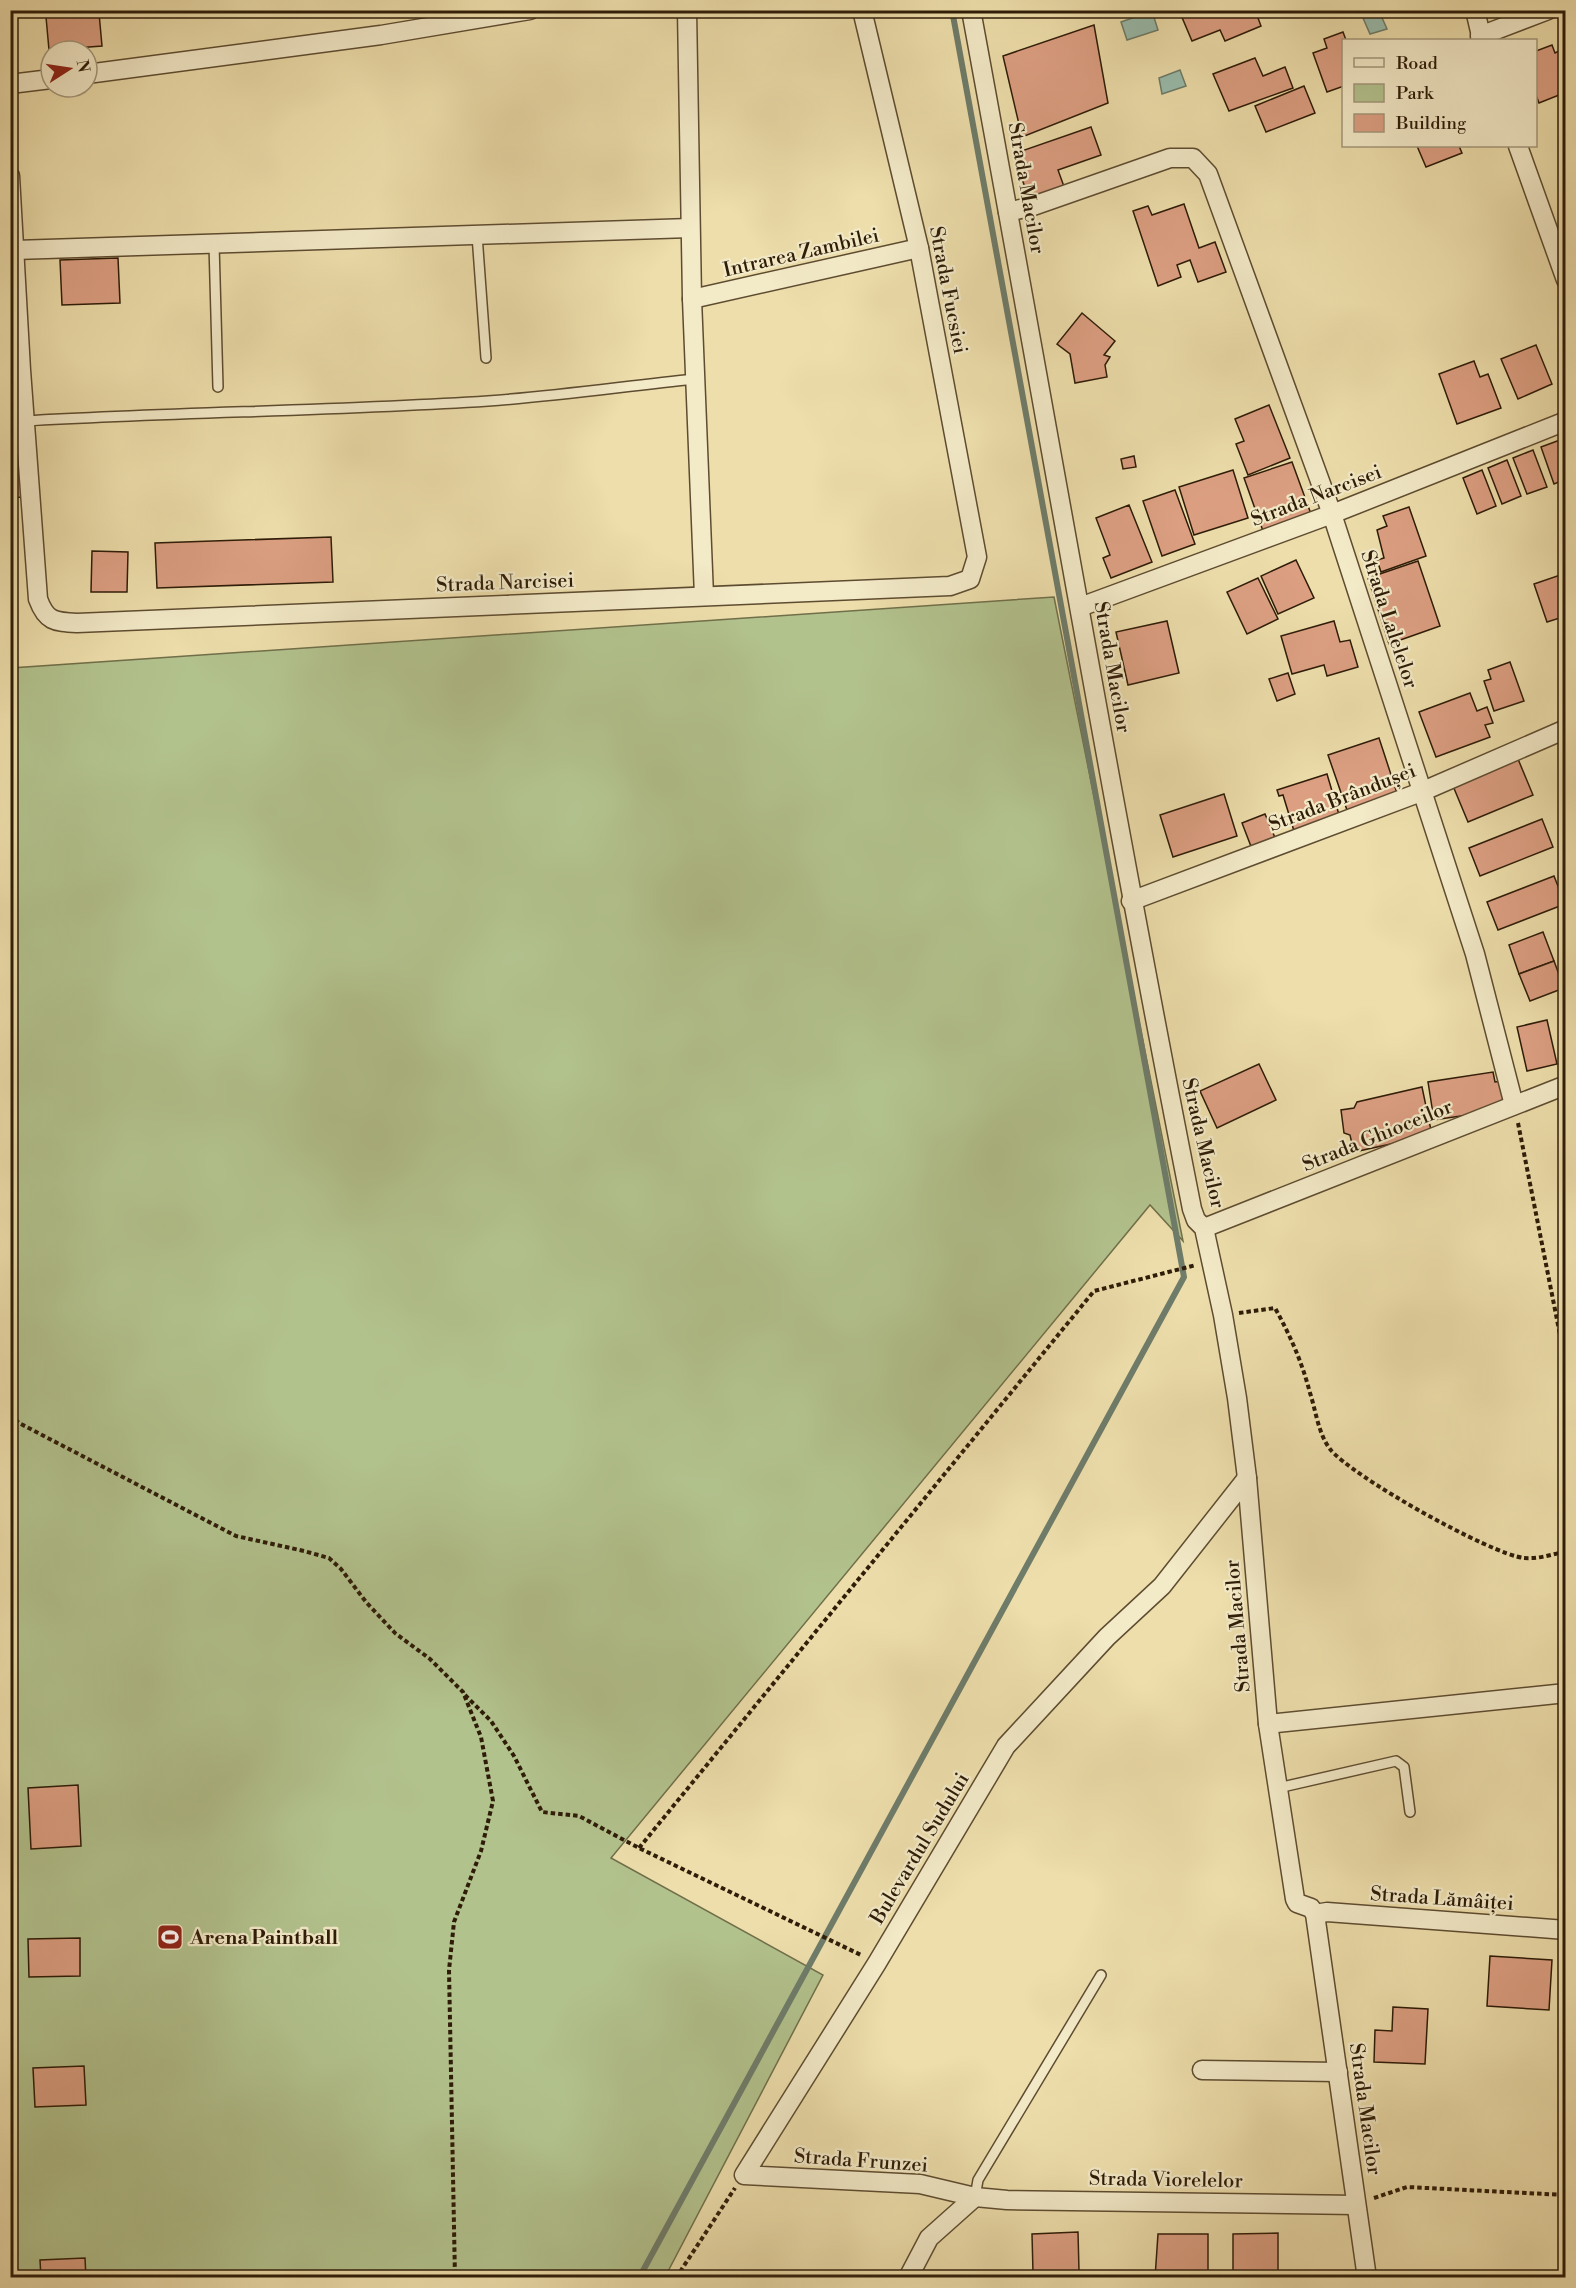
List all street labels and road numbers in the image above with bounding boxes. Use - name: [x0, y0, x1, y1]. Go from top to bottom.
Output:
- street label: Strada Macilor: [1002, 121, 1049, 256]
- street label: Intrarea Zambilei: [721, 223, 882, 284]
- street label: Strada Fucsiei: [923, 224, 972, 357]
- street label: Strada Narcisei: [1248, 460, 1386, 533]
- street label: Strada Lalelelor: [1354, 547, 1423, 692]
- street label: Strada Narcisei: [436, 569, 575, 598]
- street label: Strada Macilor: [1088, 600, 1135, 735]
- street label: Strada Brândușei: [1265, 759, 1420, 838]
- street label: Strada Macilor: [1175, 1076, 1230, 1211]
- street label: Strada Ghioceilor: [1299, 1095, 1457, 1178]
- street label: Strada Macilor: [1220, 1558, 1257, 1693]
- street label: Bulevardul Sudului: [865, 1768, 976, 1930]
- street label: Strada Lămâiței: [1369, 1882, 1515, 1917]
- street label: Strada Macilor: [1343, 2042, 1386, 2177]
- street label: Strada Frunzei: [793, 2144, 929, 2179]
- street label: Strada Viorelelor: [1089, 2167, 1244, 2194]

